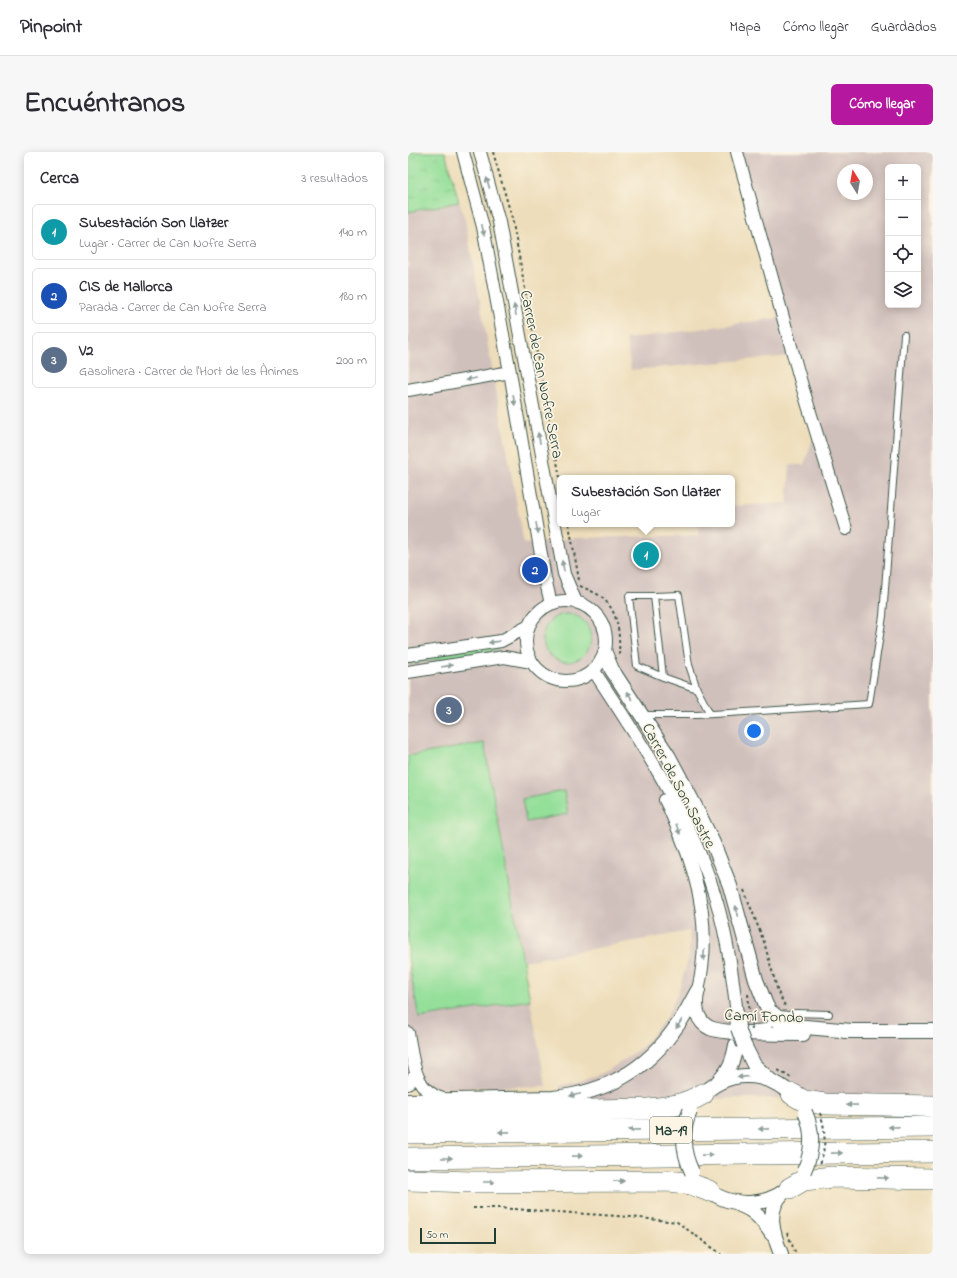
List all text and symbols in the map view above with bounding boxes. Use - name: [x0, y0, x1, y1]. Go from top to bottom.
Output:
- text: Pinpoint: [20, 14, 82, 41]
- text: Mapa: [730, 17, 761, 38]
- text: Cómo llegar: [783, 17, 849, 38]
- text: Guardados: [871, 17, 937, 38]
- text: Encuéntranos: [24, 84, 185, 125]
- button: Cómo llegar: [831, 84, 933, 125]
- north arrow: [837, 164, 873, 200]
- map controls: [885, 164, 921, 308]
- button: +: [885, 164, 921, 200]
- text: Cerca: [40, 166, 79, 191]
- text: 3 resultados: [301, 169, 368, 188]
- one-way arrow: [485, 177, 491, 189]
- button: −: [885, 200, 921, 236]
- text: Subestación Son Llatzer: [79, 212, 228, 234]
- text: 1: [52, 223, 56, 242]
- text: 140 m: [339, 223, 367, 242]
- one-way arrow: [480, 224, 486, 237]
- text: Lugar · Carrer de Can Nofre Serra: [79, 234, 256, 253]
- button: locate: [885, 236, 921, 272]
- button: layers: [885, 272, 921, 308]
- text: CIS de Mallorca: [79, 276, 173, 298]
- text: 2: [51, 287, 57, 306]
- text: 180 m: [339, 287, 367, 306]
- street label: Carrer de Can Nofre Serra: [513, 288, 569, 461]
- text: Parada · Carrer de Can Nofre Serra: [79, 298, 266, 317]
- one-way arrow: [512, 304, 518, 316]
- text: V2: [79, 340, 94, 362]
- text: 3: [51, 351, 57, 370]
- text: 200 m: [336, 351, 367, 370]
- text: Gasolinera · Carrer de l'Hort de les Ànimes: [79, 362, 299, 381]
- one-way arrow: [465, 376, 477, 382]
- one-way arrow: [512, 393, 518, 406]
- one-way arrow: [536, 432, 542, 444]
- popup: [557, 475, 735, 527]
- text: Subestación Son Llatzer: [571, 481, 721, 503]
- text: Lugar: [571, 503, 600, 522]
- one-way arrow: [534, 522, 540, 534]
- pin: 1: [633, 540, 659, 570]
- pin: 2: [522, 555, 548, 585]
- one-way arrow: [559, 560, 565, 572]
- one-way arrow: [488, 639, 500, 645]
- one-way arrow: [440, 663, 453, 669]
- one-way arrow: [626, 691, 634, 701]
- pin: 3: [436, 695, 462, 725]
- street label: Carrer de Son Sastre: [635, 719, 722, 854]
- your location: [744, 721, 764, 741]
- one-way arrow: [675, 824, 681, 836]
- one-way arrow: [734, 905, 740, 918]
- one-way arrow: [700, 949, 707, 961]
- street label: Camí Fondo: [724, 1004, 804, 1030]
- one-way arrow: [675, 1018, 682, 1030]
- one-way arrow: [737, 1073, 749, 1080]
- one-way arrow: [568, 1093, 581, 1099]
- one-way arrow: [845, 1102, 858, 1108]
- road number: Ma-19: [650, 1117, 692, 1143]
- one-way arrow: [887, 1124, 900, 1130]
- one-way arrow: [757, 1126, 770, 1132]
- one-way arrow: [627, 1127, 640, 1133]
- one-way arrow: [497, 1129, 510, 1135]
- one-way arrow: [831, 1150, 844, 1156]
- one-way arrow: [701, 1151, 713, 1158]
- one-way arrow: [571, 1153, 584, 1159]
- one-way arrow: [441, 1154, 453, 1161]
- one-way arrow: [877, 1175, 890, 1181]
- one-way arrow: [613, 1178, 626, 1184]
- one-way arrow: [483, 1179, 496, 1185]
- scale bar: [420, 1226, 496, 1245]
- text: 50 m: [426, 1227, 448, 1243]

